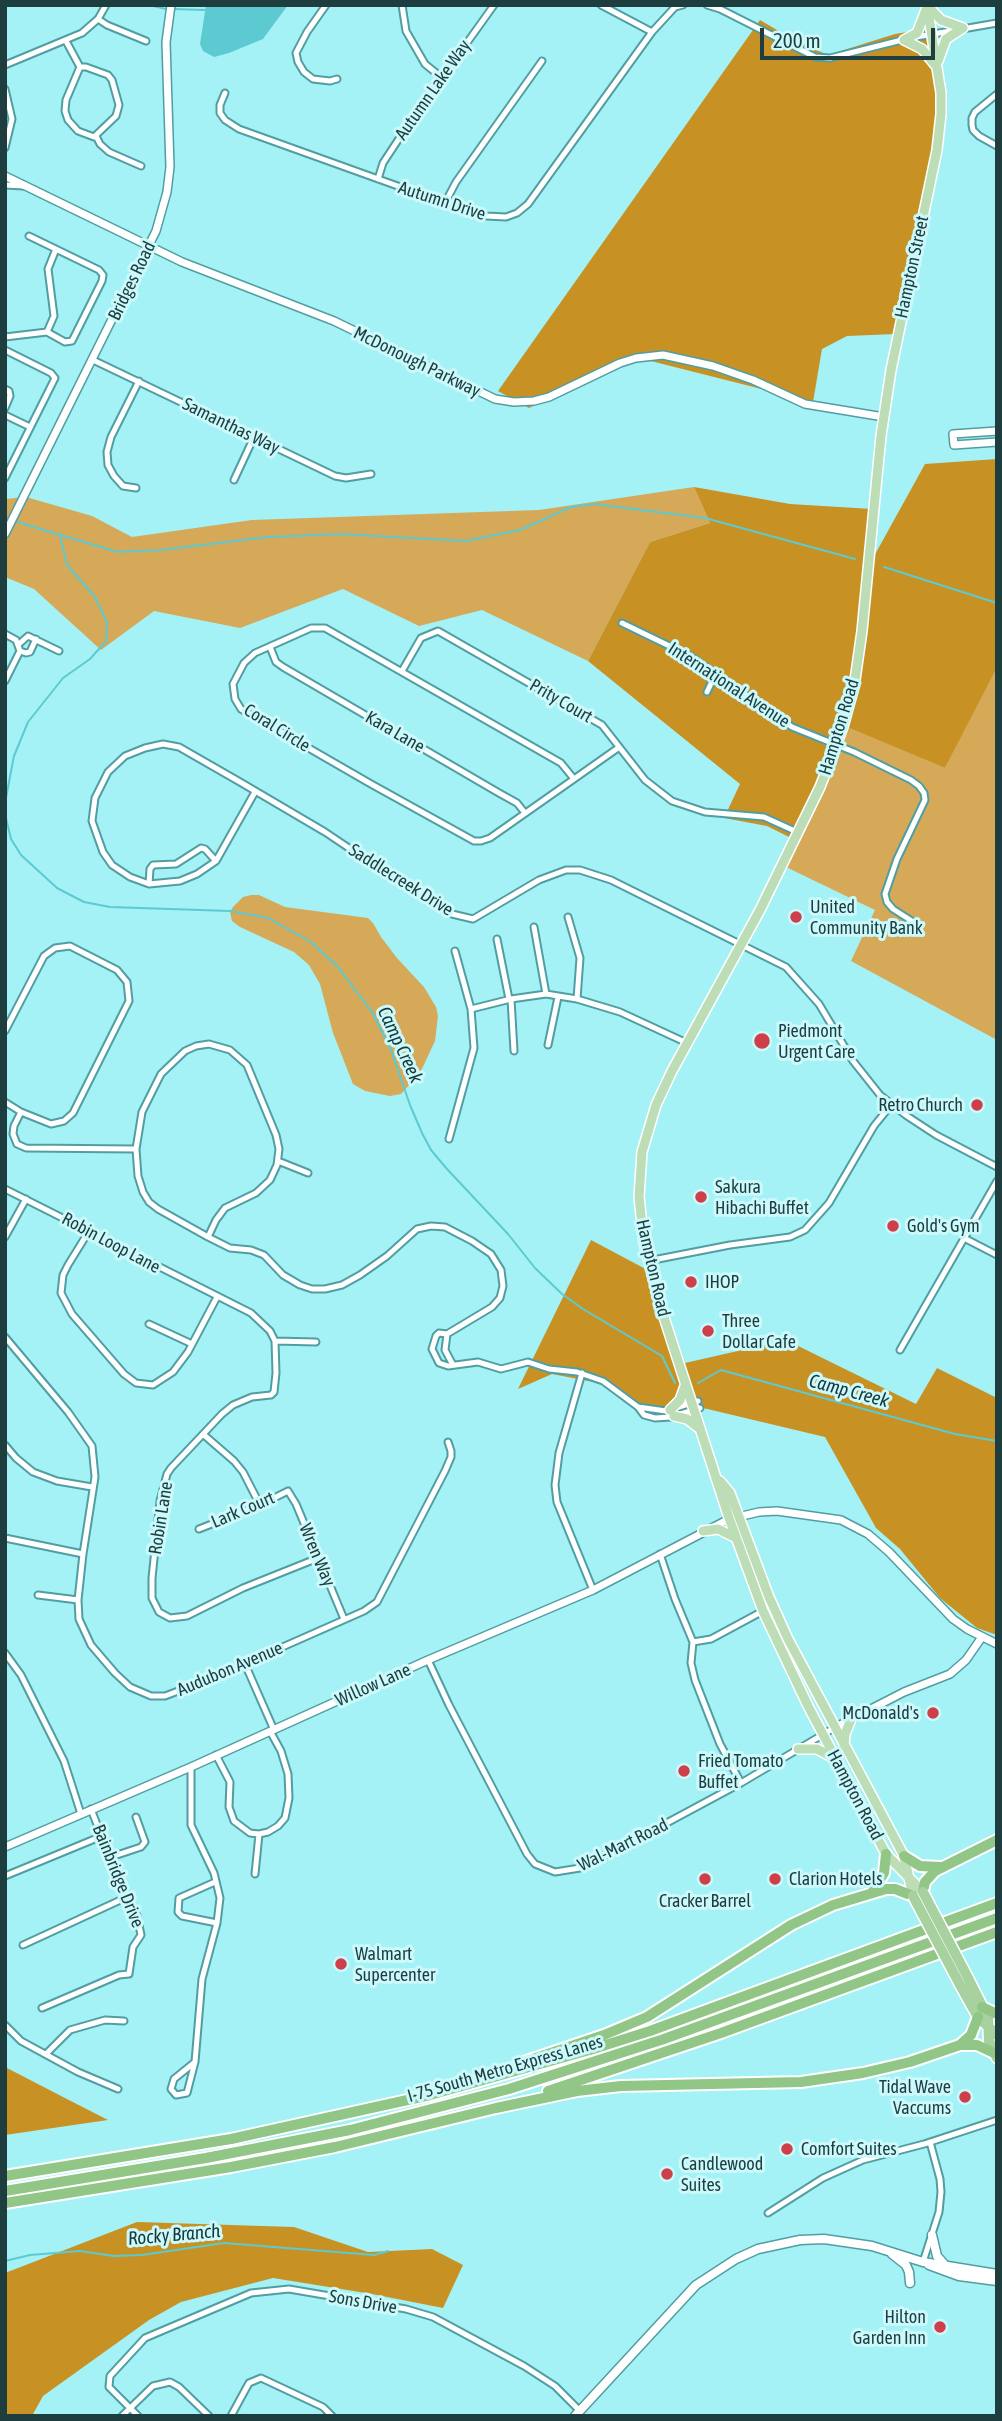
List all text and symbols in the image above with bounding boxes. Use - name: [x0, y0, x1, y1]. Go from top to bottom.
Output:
- scale bar: [764, 14, 939, 58]
- text: 200 m: [773, 28, 821, 52]
- street label: Autumn Lake Way: [390, 36, 476, 144]
- street label: Autumn Drive: [396, 177, 488, 225]
- street label: Hampton Street: [891, 214, 933, 320]
- street label: Bridges Road: [104, 238, 160, 324]
- street label: McDonough Parkway: [350, 322, 484, 402]
- street label: Samanthas Way: [179, 393, 283, 459]
- street label: International Avenue: [664, 638, 794, 732]
- street label: Prity Court: [526, 674, 596, 728]
- street label: Hampton Road: [814, 676, 864, 778]
- street label: Coral Circle: [240, 699, 314, 757]
- street label: Kara Lane: [362, 706, 428, 758]
- street label: Saddlecreek Drive: [345, 839, 457, 921]
- place label: United Community Bank: [810, 896, 923, 939]
- marker: United Community Bank: [788, 909, 804, 925]
- water label: Camp Creek: [372, 1003, 428, 1087]
- place label: Piedmont Urgent Care: [778, 1020, 855, 1062]
- marker: Piedmont Urgent Care: [752, 1031, 772, 1051]
- place label: Retro Church: [878, 1094, 963, 1116]
- marker: Retro Church: [969, 1097, 985, 1113]
- place label: Sakura Hibachi Buffet: [715, 1176, 809, 1218]
- marker: Sakura Hibachi Buffet: [693, 1189, 709, 1205]
- street label: Robin Loop Lane: [58, 1208, 164, 1278]
- place label: Gold's Gym: [907, 1215, 980, 1237]
- street label: Hampton Road: [631, 1217, 675, 1319]
- marker: Gold's Gym: [885, 1218, 901, 1234]
- place label: IHOP: [705, 1271, 739, 1293]
- marker: IHOP: [683, 1274, 699, 1290]
- place label: Three Dollar Cafe: [722, 1310, 796, 1352]
- marker: Three Dollar Cafe: [700, 1323, 716, 1339]
- water label: Camp Creek: [807, 1369, 891, 1413]
- street label: Robin Lane: [145, 1480, 177, 1556]
- street label: Lark Court: [208, 1487, 278, 1533]
- street label: Wren Way: [294, 1520, 340, 1590]
- street label: Audubon Avenue: [174, 1637, 286, 1701]
- street label: Willow Lane: [332, 1659, 414, 1711]
- place label: McDonald's: [842, 1702, 919, 1724]
- marker: McDonald's: [925, 1705, 941, 1721]
- street label: Hampton Road: [822, 1746, 888, 1844]
- place label: Fried Tomato Buffet: [698, 1750, 783, 1792]
- marker: Fried Tomato Buffet: [676, 1763, 692, 1779]
- street label: Wal-Mart Road: [574, 1814, 672, 1876]
- street label: Bainbridge Drive: [88, 1821, 148, 1931]
- place label: Clarion Hotels: [789, 1868, 883, 1890]
- marker: Cracker Barrel: [697, 1871, 713, 1887]
- marker: Clarion Hotels: [767, 1871, 783, 1887]
- place label: Cracker Barrel: [659, 1890, 751, 1912]
- place label: Walmart Supercenter: [355, 1943, 435, 1986]
- marker: Walmart Supercenter: [333, 1956, 349, 1972]
- street label: I-75 South Metro Express Lanes: [405, 2031, 605, 2107]
- place label: Tidal Wave Vaccums: [879, 2076, 951, 2118]
- marker: Tidal Wave Vaccums: [957, 2089, 973, 2105]
- place label: Comfort Suites: [801, 2138, 897, 2160]
- marker: Comfort Suites: [779, 2141, 795, 2157]
- place label: Candlewood Suites: [681, 2153, 763, 2196]
- marker: Candlewood Suites: [659, 2166, 675, 2182]
- water label: Rocky Branch: [127, 2220, 221, 2250]
- street label: Sons Drive: [327, 2285, 399, 2319]
- place label: Hilton Garden Inn: [853, 2306, 926, 2348]
- marker: Hilton Garden Inn: [932, 2319, 948, 2335]

